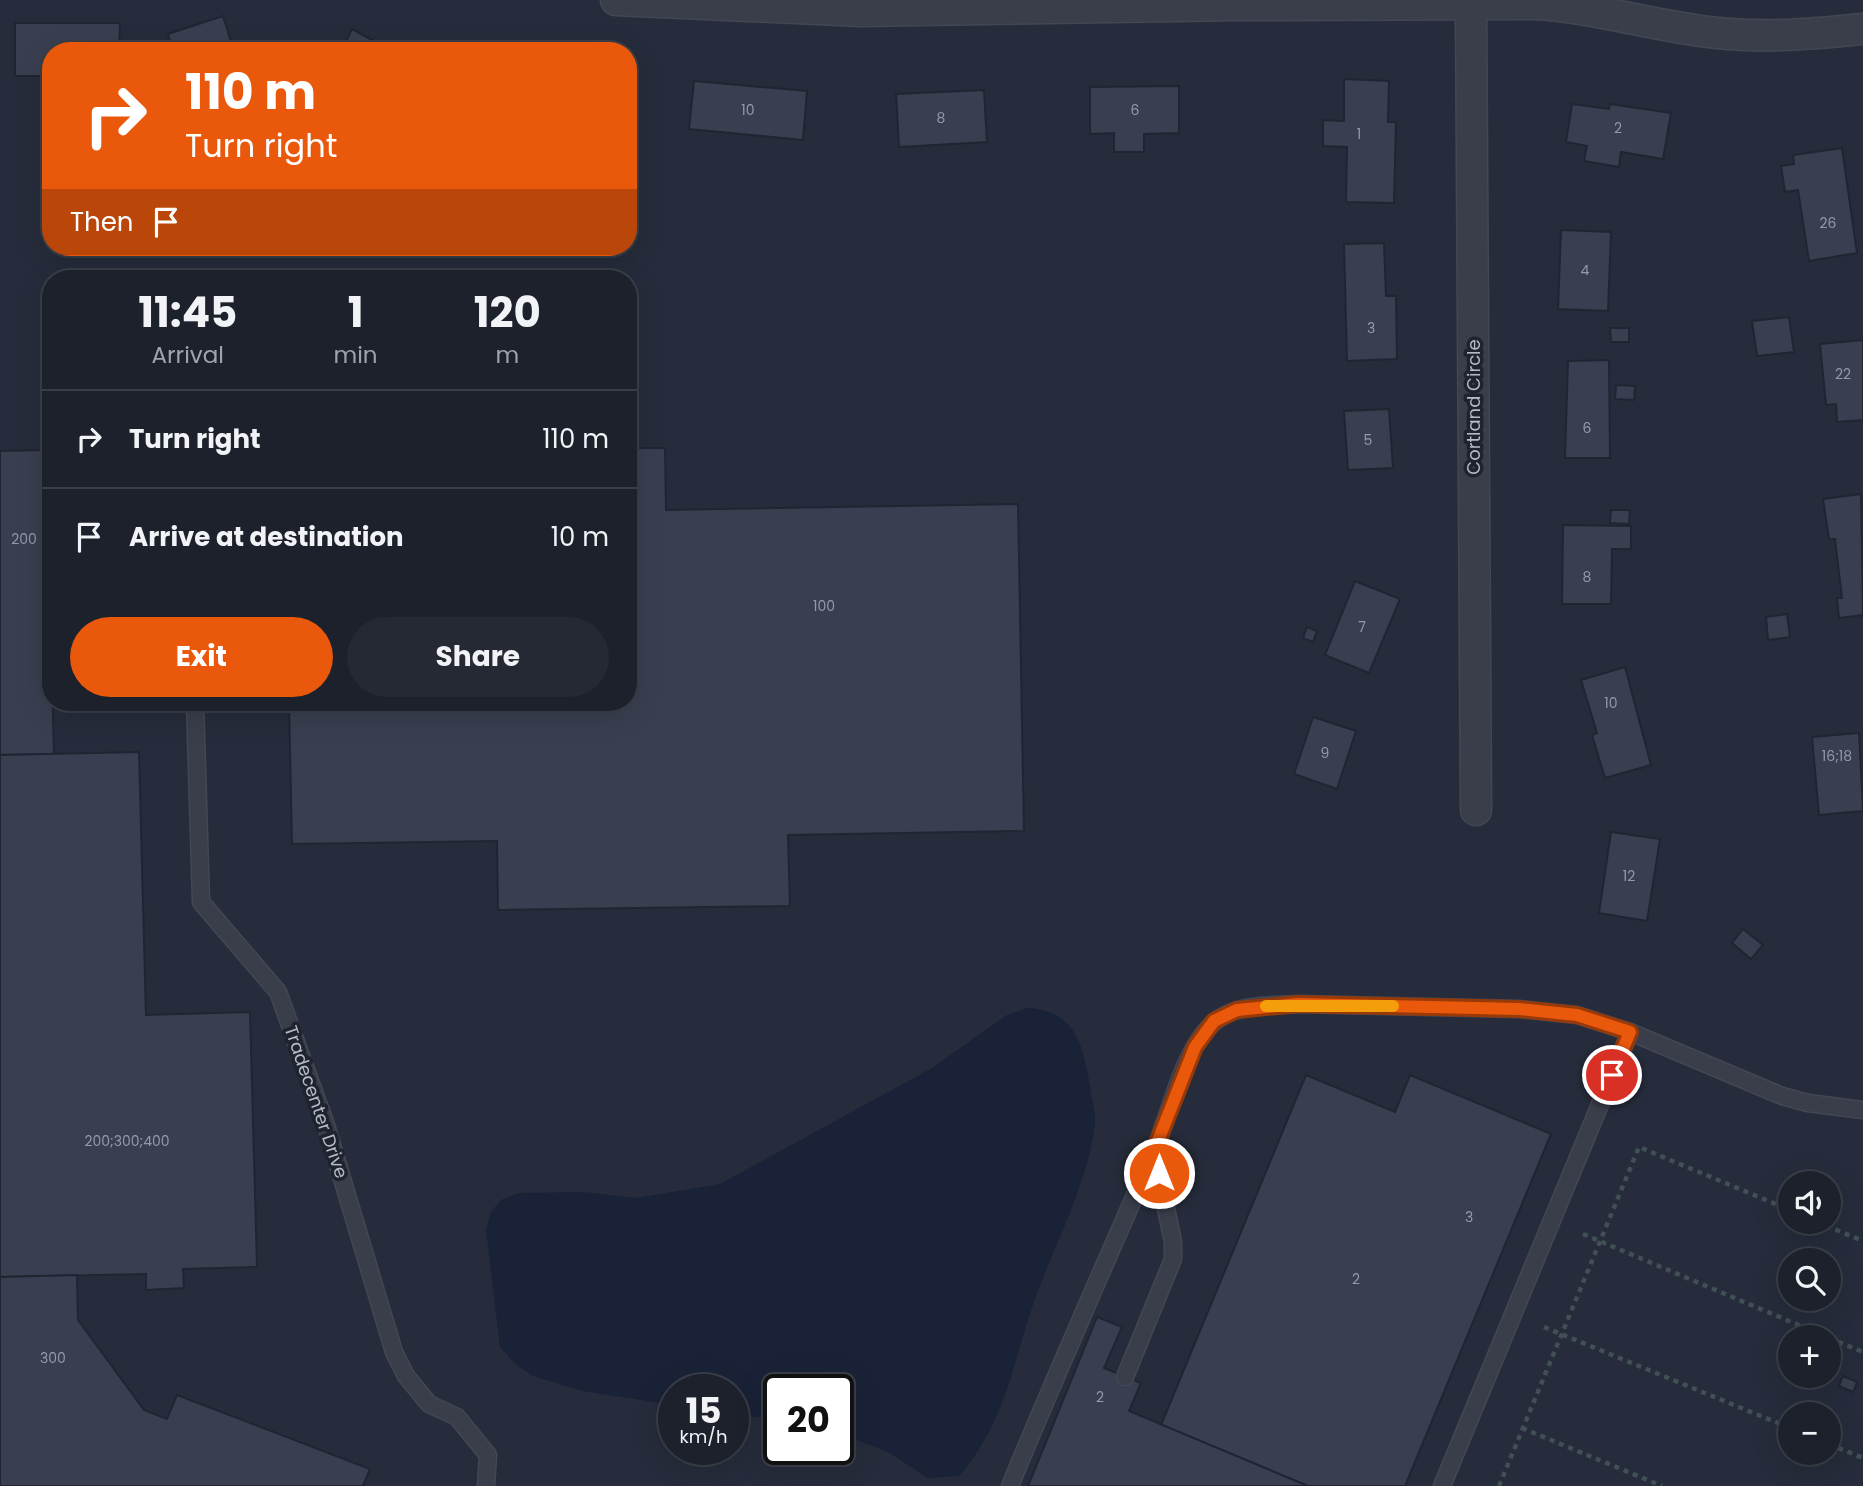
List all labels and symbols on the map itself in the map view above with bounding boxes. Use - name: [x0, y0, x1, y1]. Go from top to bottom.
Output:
- house number: 10: [741, 100, 755, 120]
- house number: 6: [1131, 100, 1140, 120]
- house number: 8: [937, 108, 946, 128]
- house number: 2: [1614, 118, 1622, 138]
- house number: 1: [1357, 124, 1361, 144]
- house number: 26: [1820, 213, 1837, 233]
- house number: 4: [1581, 260, 1590, 280]
- house number: 3: [1367, 318, 1375, 338]
- street label: Cortland Circle: [1461, 339, 1486, 475]
- house number: 22: [1835, 364, 1851, 384]
- house number: 6: [1583, 418, 1592, 438]
- house number: 5: [1364, 430, 1372, 450]
- house number: 200: [11, 529, 37, 549]
- house number: 8: [1583, 567, 1592, 587]
- house number: 100: [813, 596, 835, 616]
- house number: 7: [1358, 617, 1366, 637]
- house number: 10: [1604, 693, 1618, 713]
- house number: 9: [1321, 743, 1329, 763]
- house number: 16;18: [1822, 746, 1852, 766]
- house number: 12: [1623, 866, 1635, 886]
- street label: Tradecenter Drive: [279, 1022, 354, 1182]
- pin: [1582, 1045, 1642, 1105]
- house number: 200;300;400: [84, 1131, 170, 1151]
- position arrow: [1122, 1136, 1196, 1210]
- house number: 3: [1465, 1207, 1473, 1227]
- house number: 2: [1352, 1269, 1360, 1289]
- house number: 300: [40, 1348, 66, 1368]
- speed limit sign: 20: [763, 1374, 854, 1465]
- house number: 2: [1096, 1387, 1104, 1407]

